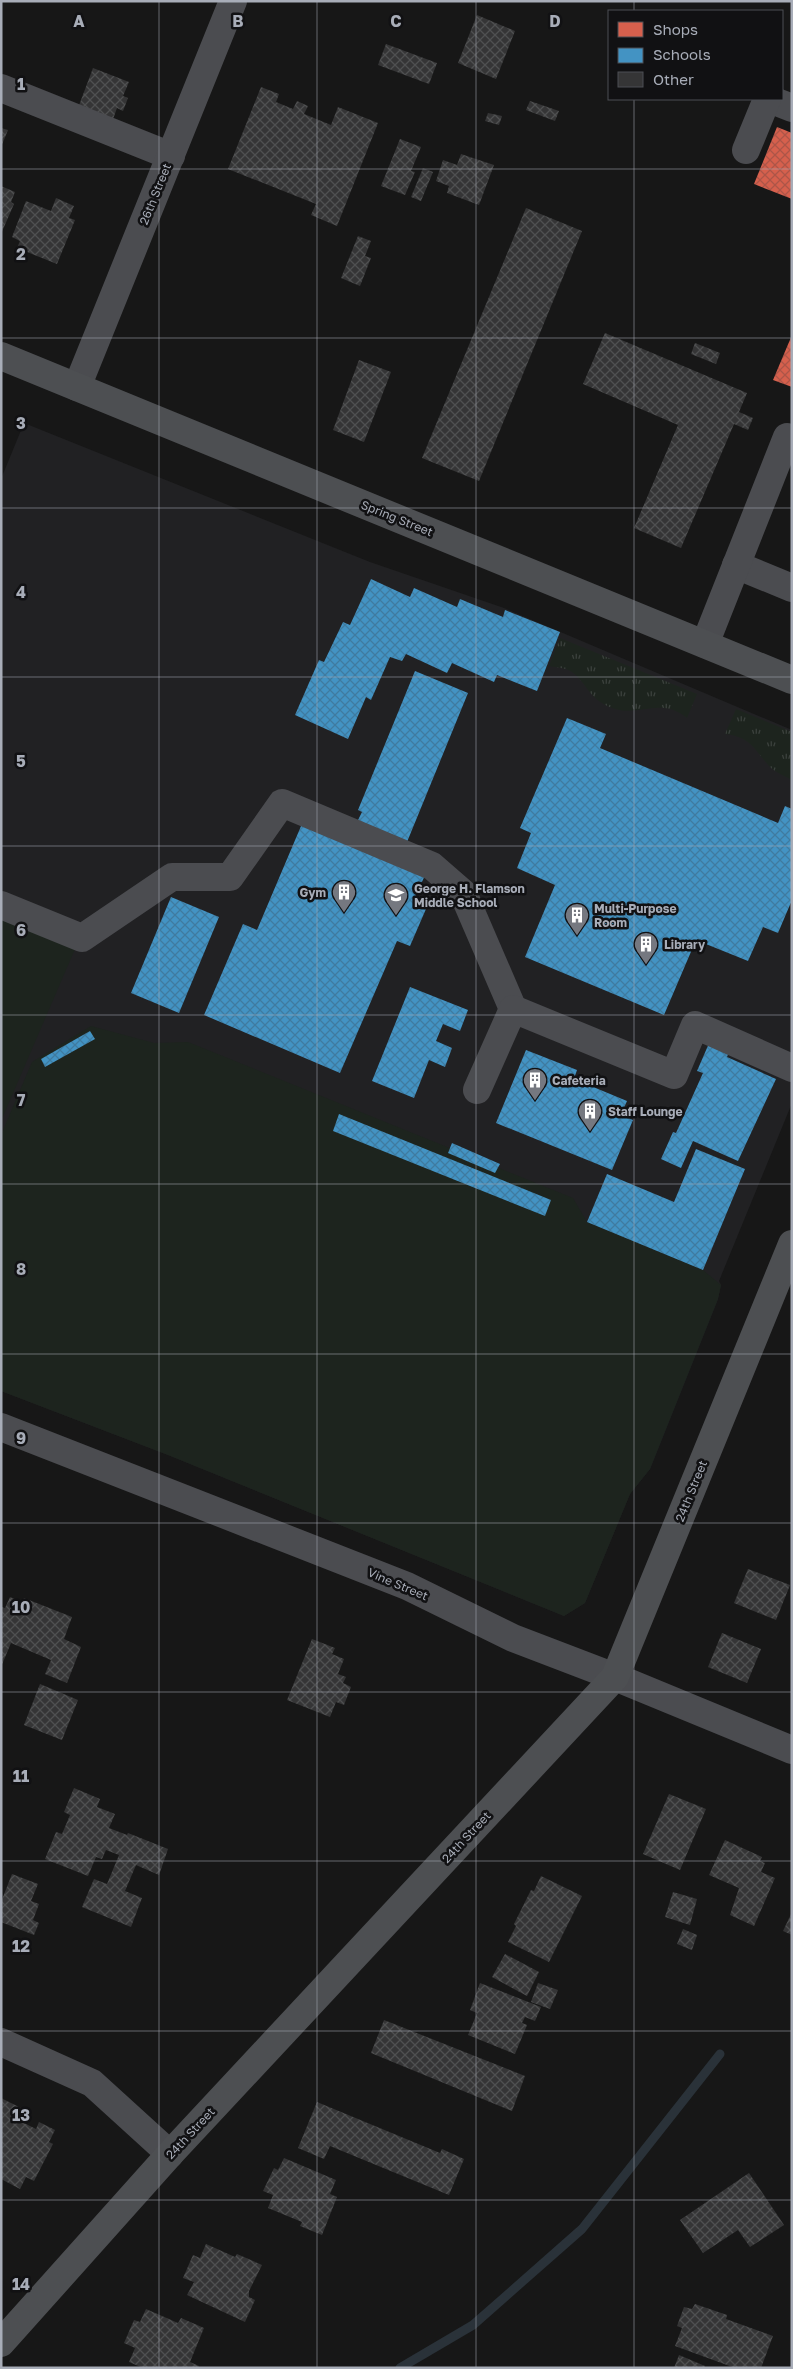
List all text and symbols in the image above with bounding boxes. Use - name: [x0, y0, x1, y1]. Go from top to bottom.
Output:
- legend: [608, 10, 783, 100]
- text: A: [73, 11, 85, 31]
- text: B: [232, 11, 244, 31]
- text: C: [390, 11, 402, 31]
- text: D: [549, 11, 561, 31]
- text: Shops: [653, 20, 698, 38]
- text: Schools: [653, 45, 711, 63]
- text: Other: [653, 70, 694, 88]
- text: 1: [17, 74, 25, 94]
- street label: 26th Street: [136, 161, 174, 227]
- text: 2: [16, 244, 26, 264]
- text: 3: [16, 413, 26, 433]
- street label: Spring Street: [359, 497, 435, 539]
- text: 4: [16, 582, 26, 602]
- text: 5: [16, 751, 26, 771]
- building icon: Gym: [331, 879, 357, 913]
- place label: George H. Flamson Middle School: [414, 881, 525, 910]
- school or university icon: George H. Flamson Middle School: [383, 882, 409, 916]
- place label: Gym: [299, 885, 326, 900]
- place label: Multi-Purpose Room: [594, 901, 677, 930]
- building icon: Multi-Purpose Room: [564, 902, 590, 936]
- text: 6: [16, 920, 26, 940]
- building icon: Library: [633, 931, 659, 965]
- place label: Library: [664, 937, 706, 952]
- building icon: Cafeteria: [522, 1067, 548, 1101]
- place label: Cafeteria: [552, 1073, 606, 1088]
- text: 7: [17, 1090, 26, 1110]
- building icon: Staff Lounge: [577, 1098, 603, 1132]
- place label: Staff Lounge: [608, 1104, 683, 1119]
- text: 8: [16, 1259, 26, 1279]
- text: 9: [16, 1428, 26, 1448]
- street label: 24th Street: [672, 1458, 710, 1524]
- street label: Vine Street: [366, 1565, 431, 1604]
- text: 10: [12, 1597, 30, 1617]
- text: 11: [13, 1766, 29, 1786]
- street label: 24th Street: [438, 1808, 494, 1866]
- text: 12: [12, 1936, 30, 1956]
- street label: 24th Street: [162, 2104, 218, 2162]
- text: 13: [12, 2105, 30, 2125]
- text: 14: [12, 2274, 30, 2294]

